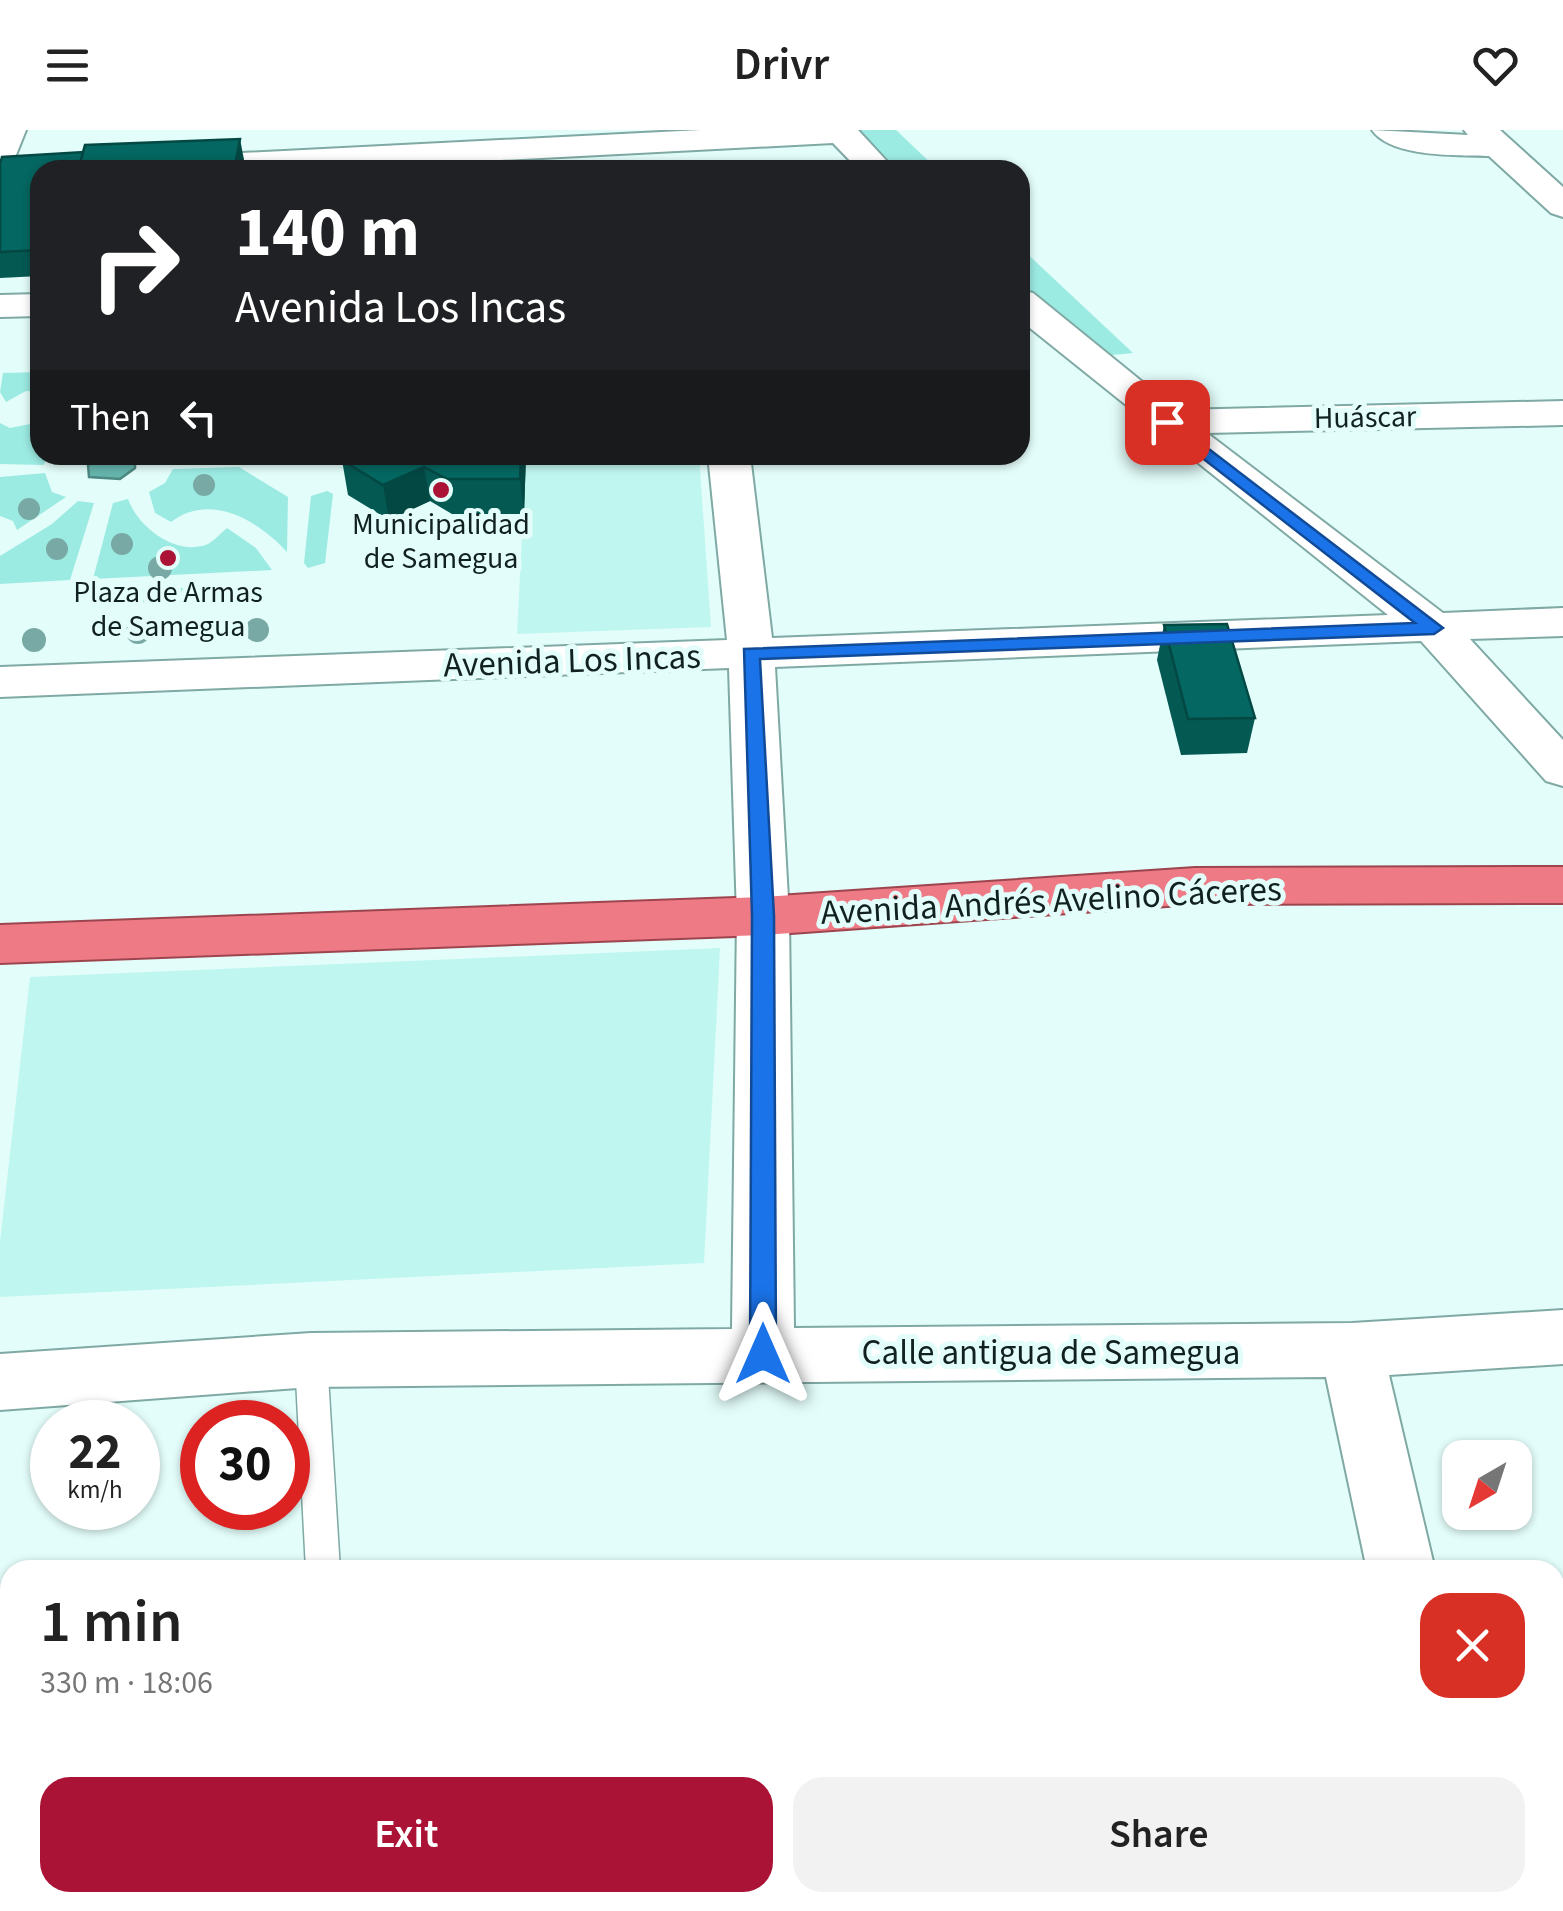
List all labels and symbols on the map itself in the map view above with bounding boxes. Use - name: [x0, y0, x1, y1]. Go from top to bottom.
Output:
- pin: [1125, 380, 1210, 465]
- street label: Huáscar: [1313, 395, 1417, 440]
- marker: Municipalidad de Samegua: [430, 479, 452, 501]
- place label: Municipalidad de Samegua: [352, 503, 530, 580]
- marker: Plaza de Armas de Samegua: [157, 547, 179, 569]
- place label: Plaza de Armas de Samegua: [73, 571, 263, 648]
- street label: Avenida Los Incas: [442, 632, 702, 690]
- street label: Avenida Andrés Avelino Cáceres: [819, 864, 1283, 938]
- position arrow: [711, 1302, 815, 1406]
- street label: Calle antigua de Samegua: [862, 1328, 1240, 1378]
- speed limit sign: 30: [180, 1400, 310, 1530]
- north arrow: [1442, 1440, 1532, 1530]

